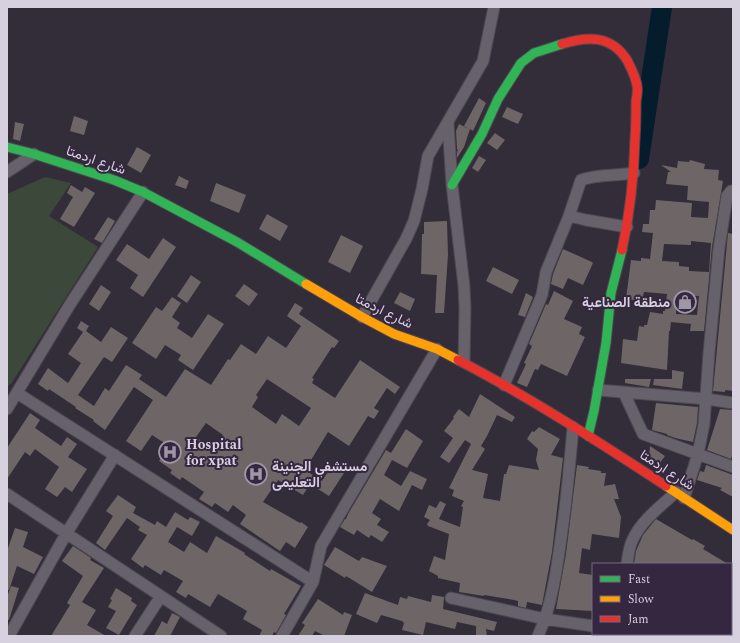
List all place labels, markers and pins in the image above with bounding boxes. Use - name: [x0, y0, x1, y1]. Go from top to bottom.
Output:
- shop icon: منطقة الصناعية: [672, 289, 698, 315]
- place label: منطقة الصناعية: [582, 292, 670, 313]
- place label: Hospital for xpat: [186, 434, 242, 471]
- hospital icon: Hospital for xpat: [157, 439, 183, 465]
- place label: مستشفي الجنينة التعليمى: [272, 456, 368, 493]
- hospital icon: مستشفي الجنينة التعليمى: [243, 461, 269, 487]

